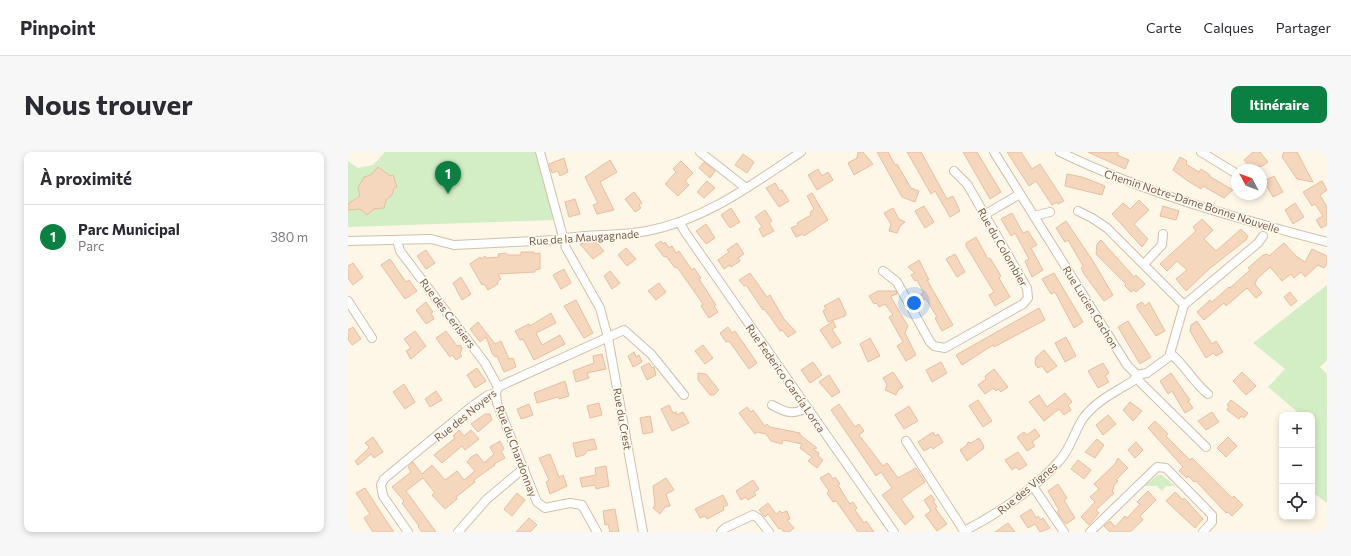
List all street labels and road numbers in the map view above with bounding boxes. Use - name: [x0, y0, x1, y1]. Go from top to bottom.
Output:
- street label: Chemin Notre-Dame Bonne Nouvelle: [1103, 166, 1282, 236]
- street label: Rue du Colombier: [975, 205, 1031, 289]
- street label: Rue de la Maugagnade: [528, 227, 640, 247]
- street label: Rue Lucien Gachon: [1060, 263, 1122, 351]
- street label: Rue des Cerisiers: [418, 276, 478, 350]
- street label: Rue Federico García Lorca: [744, 321, 828, 435]
- street label: Rue des Noyers: [431, 386, 499, 444]
- street label: Rue du Crest: [611, 387, 635, 452]
- street label: Rue du Chardonnay: [494, 404, 540, 499]
- street label: Rue des Vignes: [994, 459, 1060, 517]

